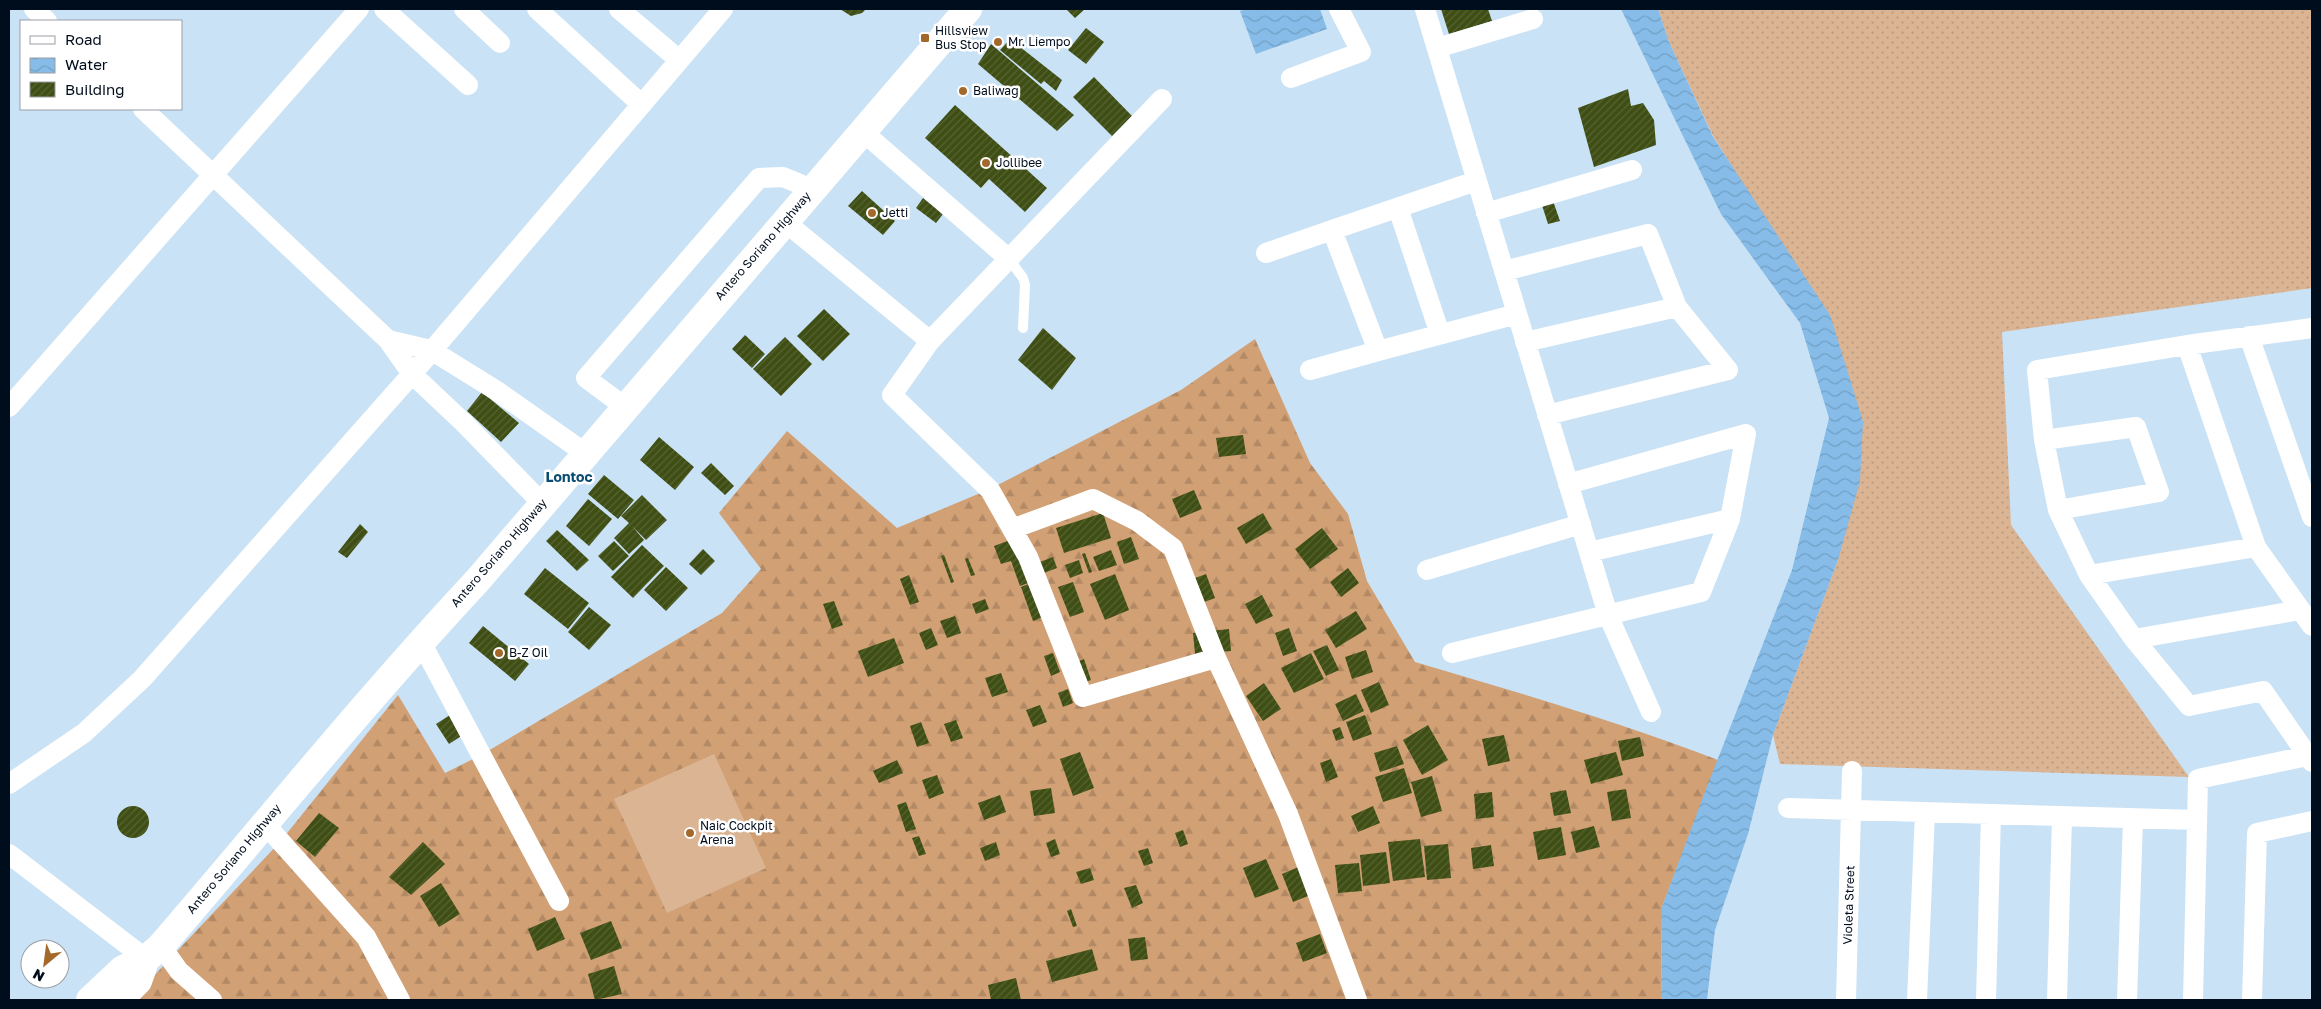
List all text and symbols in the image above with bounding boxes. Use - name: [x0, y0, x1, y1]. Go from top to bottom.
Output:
- legend: [20, 20, 182, 110]
- place label: Hillsview Bus Stop: [935, 23, 988, 52]
- text: Road: [65, 30, 102, 48]
- marker: Hillsview Bus Stop: [919, 32, 931, 44]
- place label: Mr. Liempo: [1008, 34, 1070, 49]
- marker: Mr. Liempo: [992, 36, 1004, 48]
- text: Water: [65, 55, 108, 73]
- text: Building: [65, 80, 125, 98]
- place label: Baliwag: [973, 83, 1019, 98]
- marker: Baliwag: [957, 85, 969, 97]
- place label: Jollibee: [996, 155, 1042, 170]
- marker: Jollibee: [980, 157, 992, 169]
- street label: Antero Soriano Highway: [711, 188, 814, 303]
- place label: Jetti: [882, 205, 908, 220]
- marker: Jetti: [866, 207, 878, 219]
- district label: Lontoc: [546, 468, 592, 485]
- street label: Antero Soriano Highway: [447, 495, 550, 610]
- place label: B-Z Oil: [509, 645, 548, 660]
- marker: B-Z Oil: [493, 647, 505, 659]
- street label: Antero Soriano Highway: [183, 801, 284, 917]
- place label: Naic Cockpit Arena: [700, 818, 773, 847]
- marker: Naic Cockpit Arena: [684, 827, 696, 839]
- street label: Violeta Street: [1840, 865, 1857, 945]
- north arrow: [20, 939, 70, 989]
- text: N: [30, 966, 47, 986]

